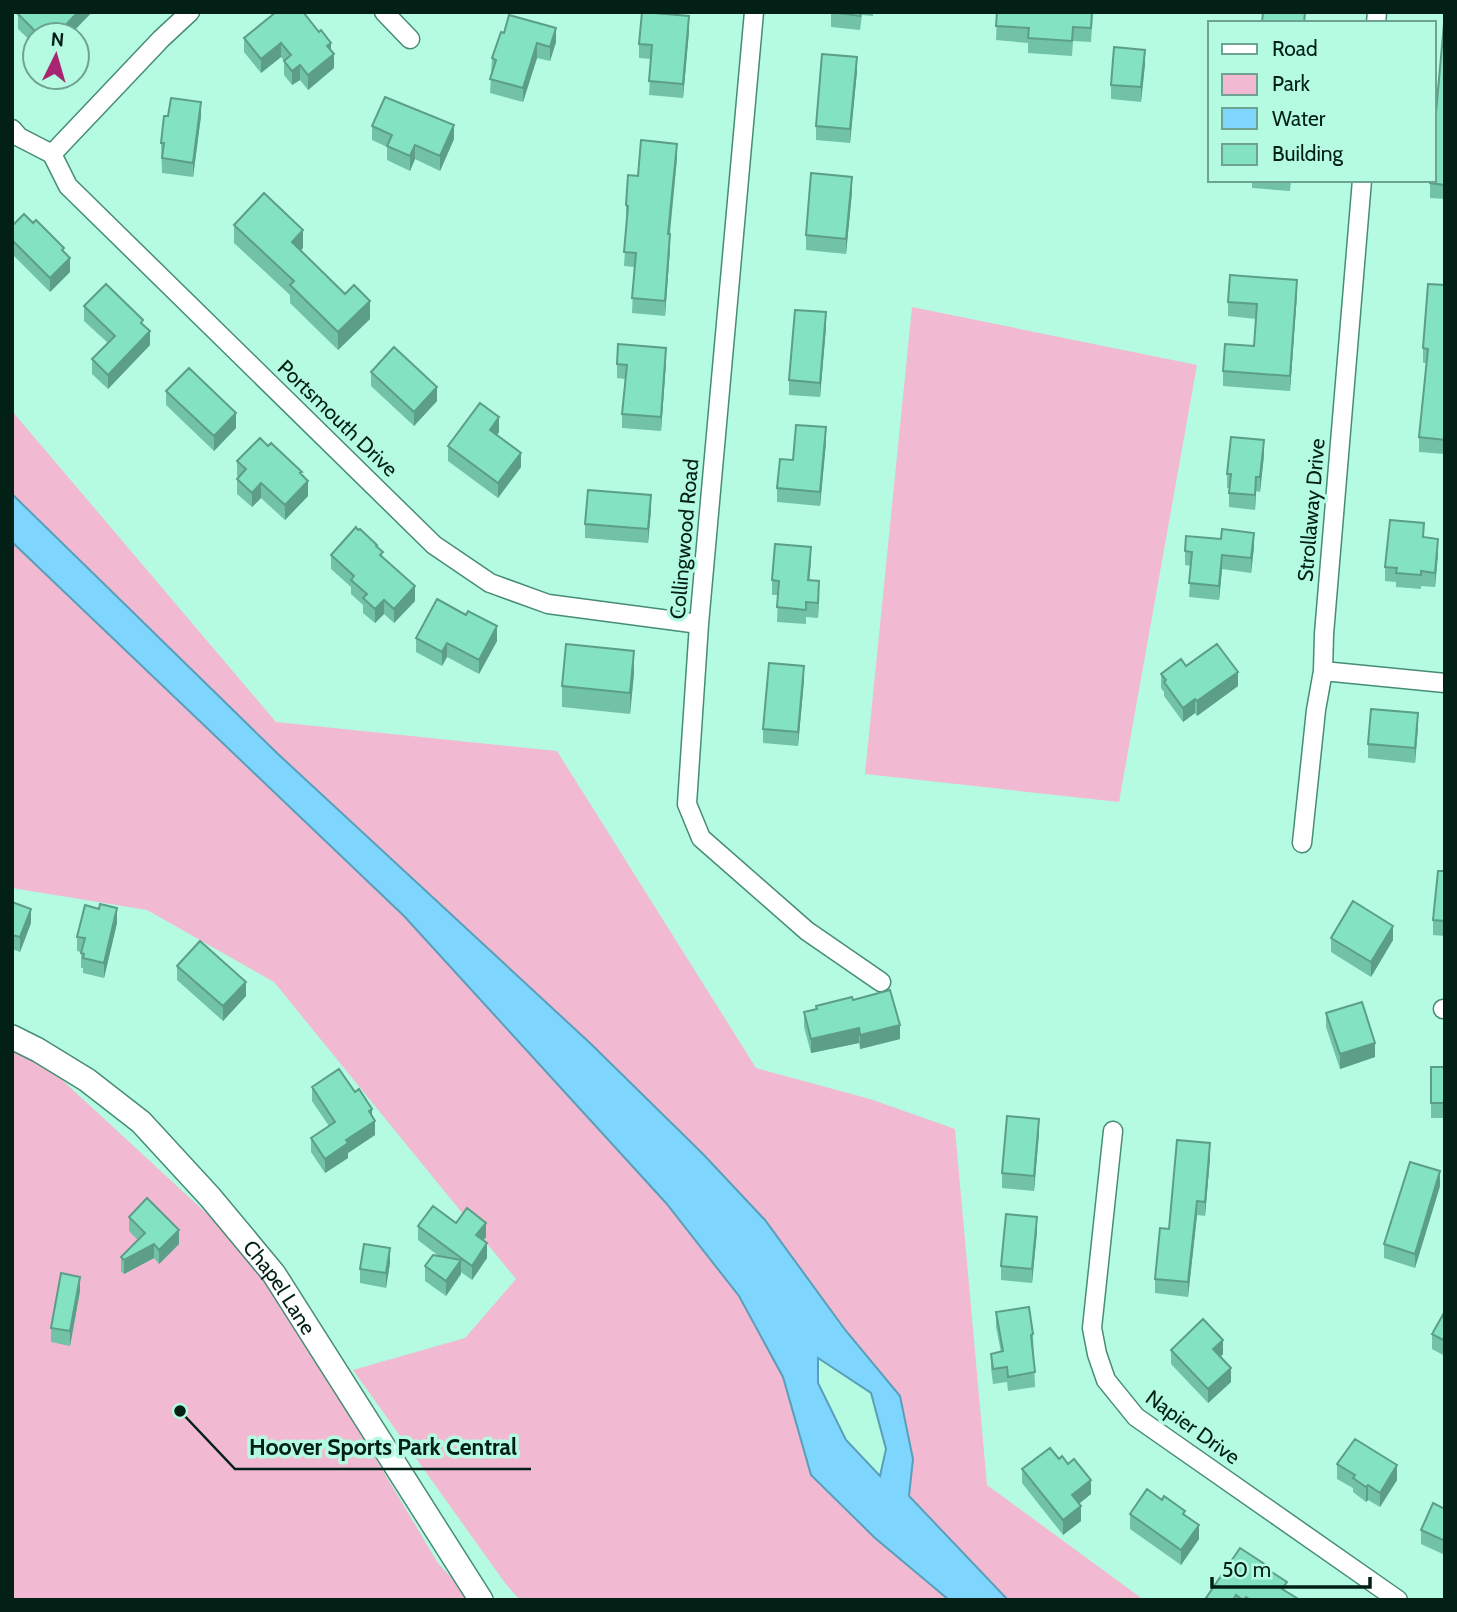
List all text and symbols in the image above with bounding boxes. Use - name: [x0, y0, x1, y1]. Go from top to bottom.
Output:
- north arrow: [21, 21, 91, 91]
- legend: [1208, 21, 1436, 182]
- text: N: [50, 28, 65, 52]
- text: Road: [1272, 36, 1318, 61]
- text: Park: [1272, 71, 1310, 96]
- text: Water: [1272, 106, 1326, 131]
- text: Building: [1272, 141, 1344, 166]
- street label: Portsmouth Drive: [273, 354, 403, 482]
- street label: Strollaway Drive: [1292, 437, 1330, 583]
- street label: Collingwood Road: [665, 458, 703, 620]
- street label: Chapel Lane: [238, 1235, 322, 1339]
- street label: Napier Drive: [1141, 1385, 1245, 1470]
- callout: Hoover Sports Park Central: [235, 1425, 531, 1469]
- text: Hoover Sports Park Central: [249, 1433, 517, 1461]
- scale bar: [1212, 1546, 1370, 1590]
- text: 50 m: [1222, 1557, 1271, 1582]

